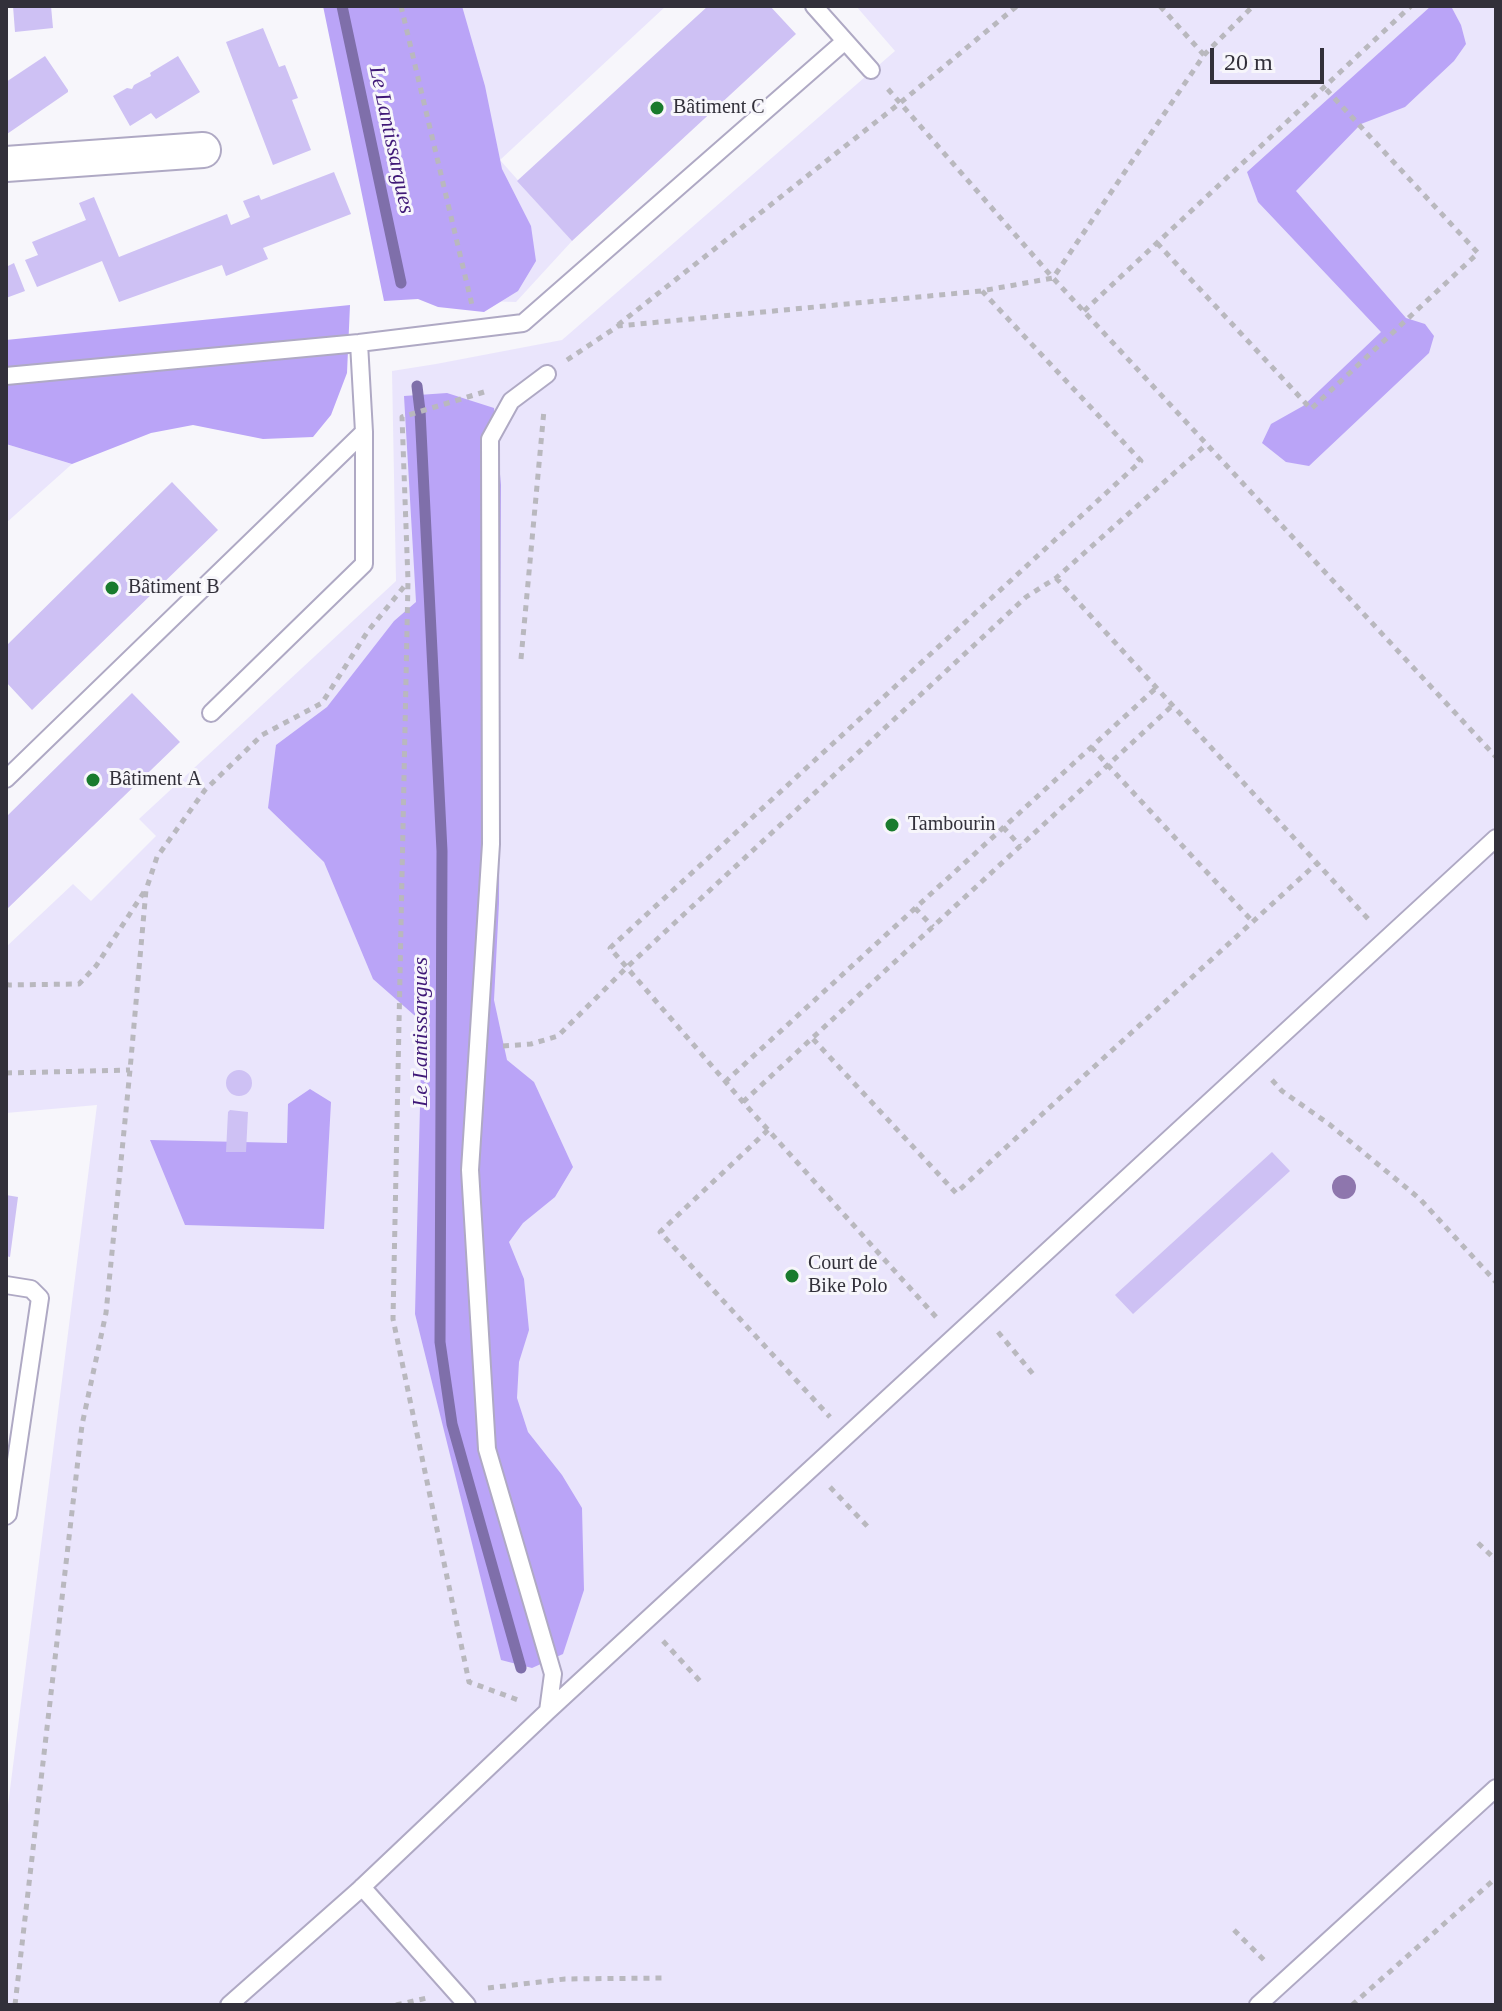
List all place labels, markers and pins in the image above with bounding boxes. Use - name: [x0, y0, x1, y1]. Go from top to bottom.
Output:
- place label: Bâtiment C: [673, 96, 765, 120]
- marker: Bâtiment C: [648, 99, 666, 117]
- place label: Bâtiment B: [128, 576, 220, 600]
- marker: Bâtiment B: [103, 579, 121, 597]
- place label: Bâtiment A: [109, 768, 202, 792]
- marker: Bâtiment A: [84, 771, 102, 789]
- place label: Tambourin: [908, 813, 995, 837]
- marker: Tambourin: [883, 816, 901, 834]
- place label: Court de Bike Polo: [808, 1252, 887, 1299]
- marker: Court de Bike Polo: [783, 1267, 801, 1285]

